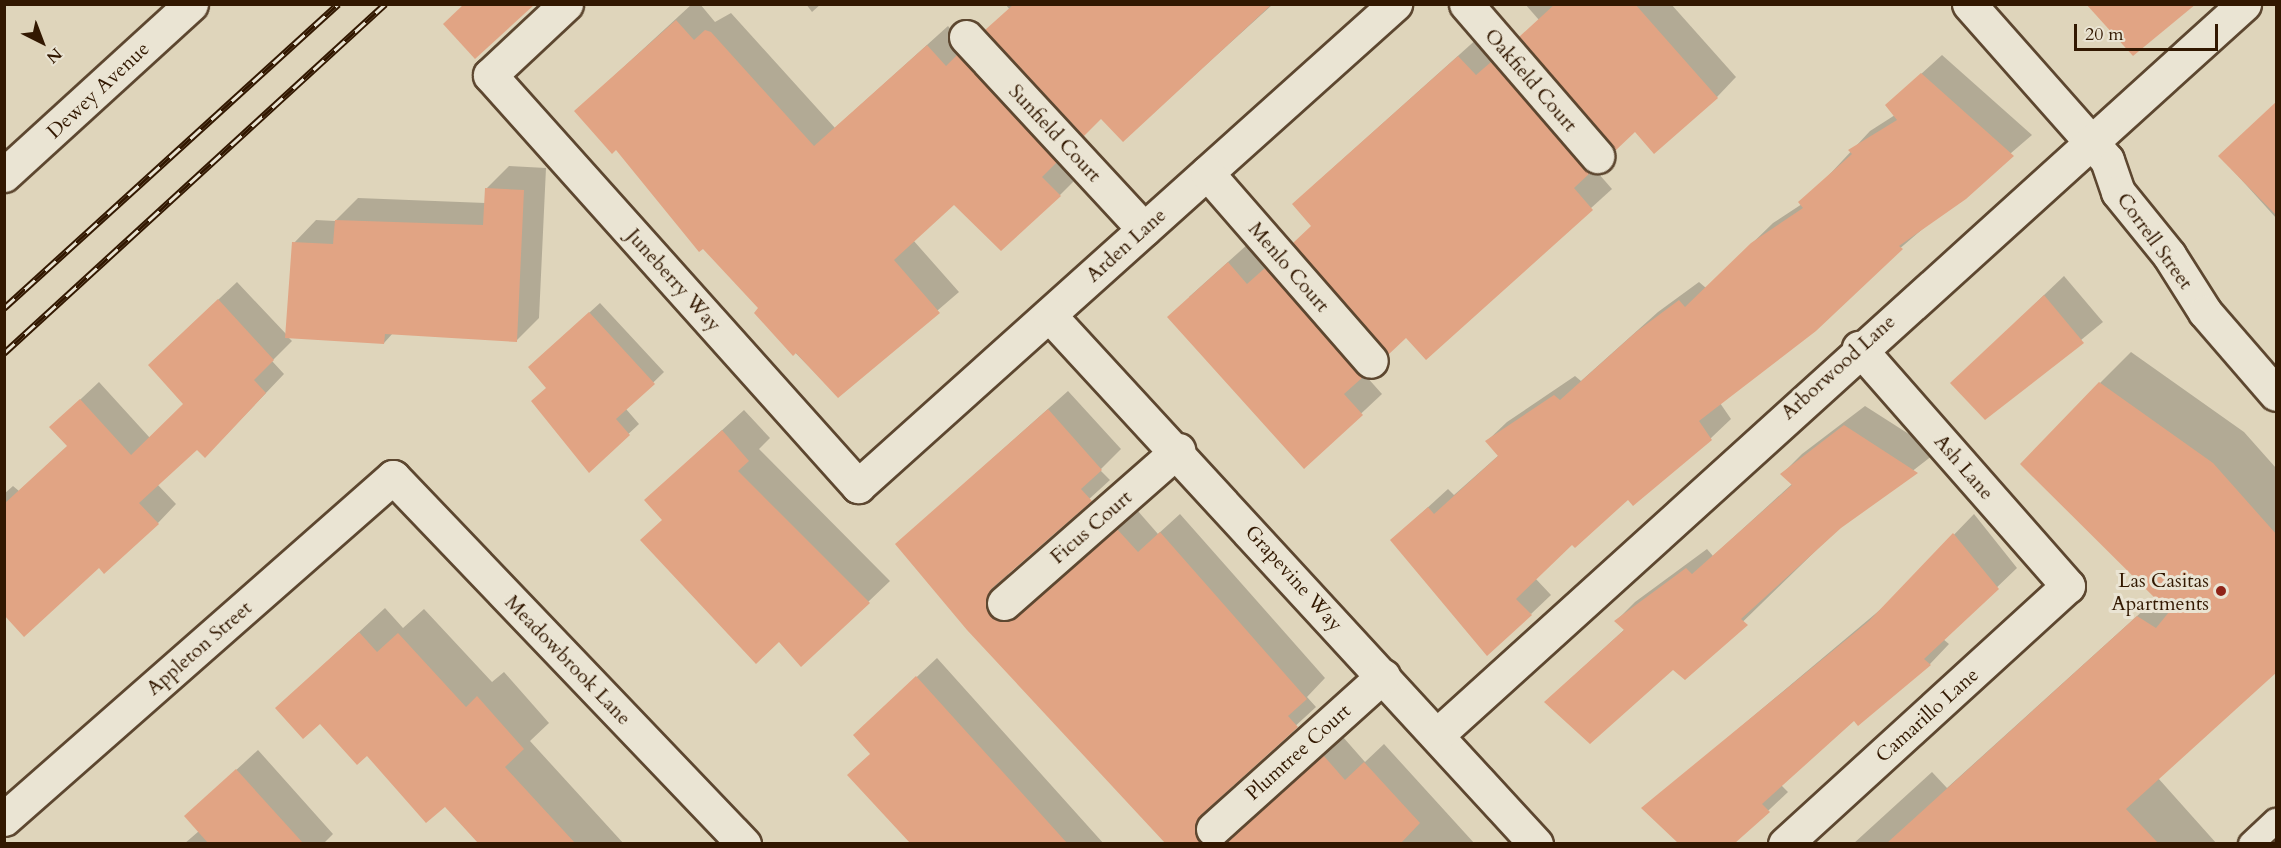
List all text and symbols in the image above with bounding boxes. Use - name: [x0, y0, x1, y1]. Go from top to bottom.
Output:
- north arrow: [12, 12, 72, 72]
- scale bar: [2077, 12, 2221, 50]
- text: 20 m: [2085, 22, 2124, 47]
- street label: Oakfield Court: [1480, 24, 1582, 136]
- street label: Dewey Avenue: [42, 36, 154, 144]
- text: N: [42, 43, 67, 68]
- street label: Sunfield Court: [1004, 79, 1106, 187]
- street label: Correll Street: [2112, 188, 2198, 294]
- street label: Arden Lane: [1081, 203, 1171, 287]
- street label: Menlo Court: [1243, 217, 1335, 317]
- street label: Juneberry Way: [622, 224, 726, 336]
- street label: Arborwood Lane: [1776, 309, 1900, 425]
- street label: Ash Lane: [1929, 430, 1999, 504]
- street label: Ficus Court: [1045, 485, 1137, 569]
- street label: Grapevine Way: [1240, 520, 1348, 636]
- place label: Las Casitas Apartments: [2112, 568, 2209, 615]
- marker: Las Casitas Apartments: [2214, 584, 2228, 598]
- street label: Meadowbrook Lane: [500, 590, 636, 730]
- street label: Appleton Street: [141, 596, 257, 700]
- street label: Camarillo Lane: [1871, 663, 1983, 767]
- street label: Plumtree Court: [1241, 699, 1355, 805]

